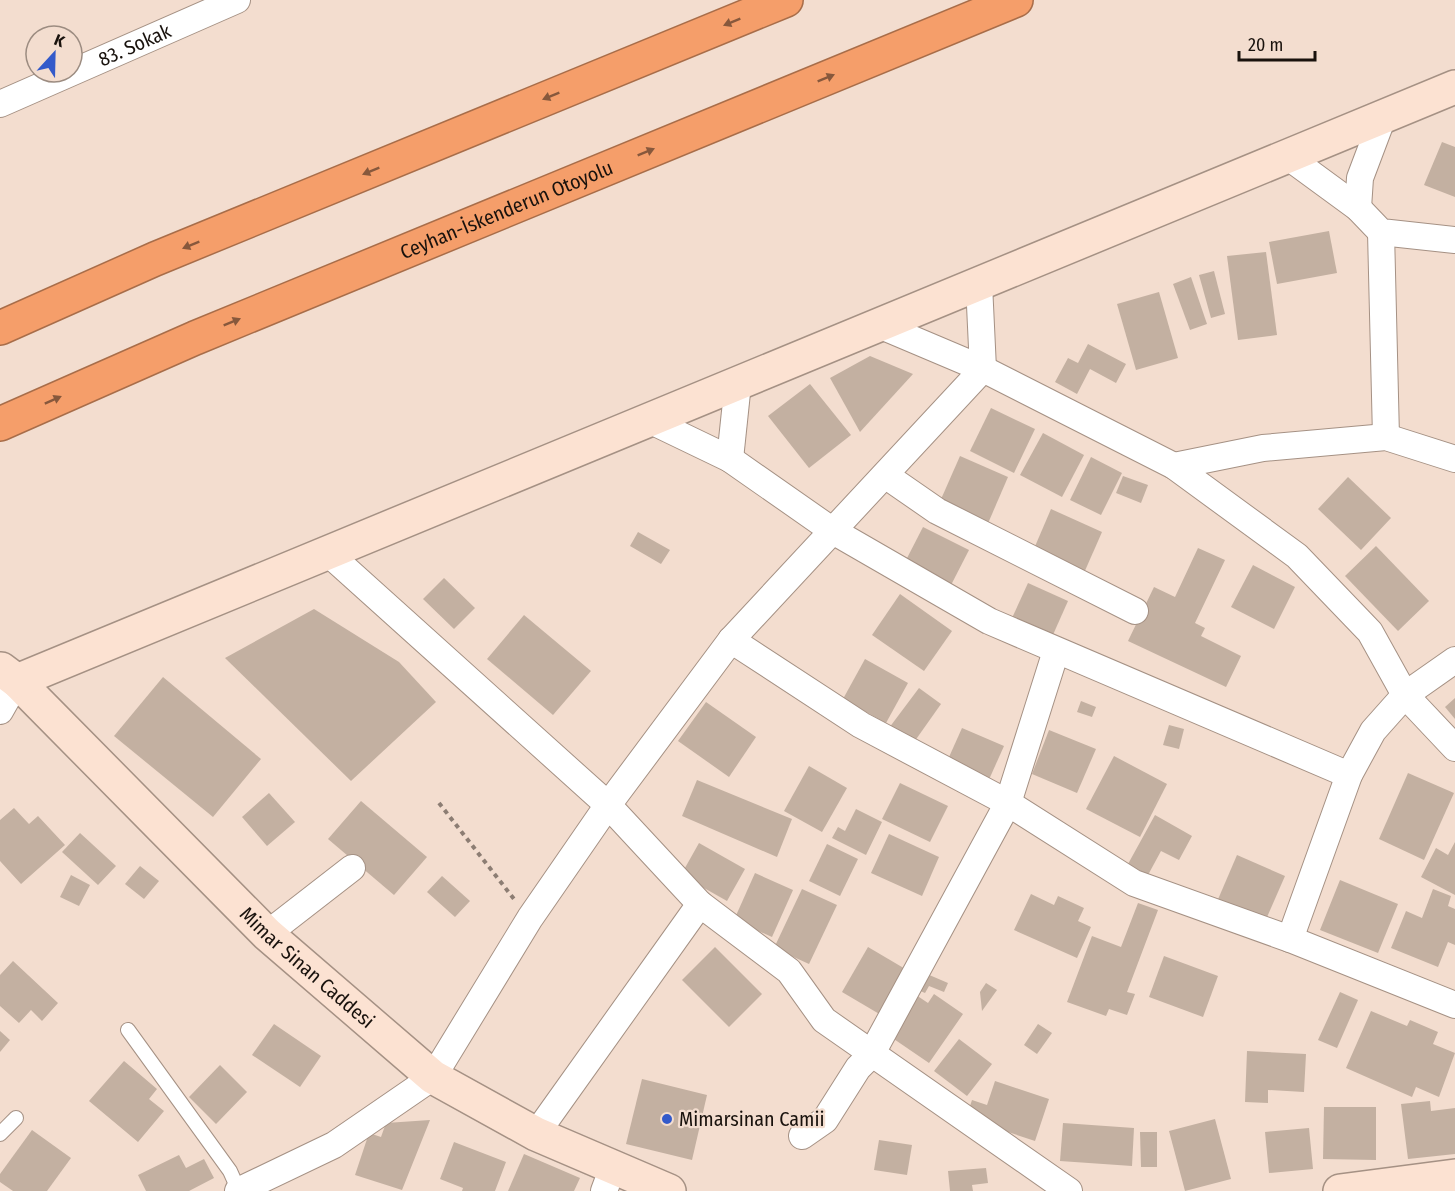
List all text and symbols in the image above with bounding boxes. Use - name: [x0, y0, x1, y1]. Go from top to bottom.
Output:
- one-way arrow: [722, 17, 740, 27]
- street label: 83. Sokak: [95, 18, 175, 71]
- north arrow: [24, 24, 84, 84]
- scale bar: [1239, 24, 1316, 62]
- text: K: [52, 30, 68, 51]
- text: 20 m: [1248, 34, 1283, 56]
- one-way arrow: [817, 73, 835, 82]
- one-way arrow: [542, 91, 560, 101]
- one-way arrow: [637, 147, 655, 157]
- street label: Ceyhan-İskenderun Otoyolu: [397, 155, 616, 264]
- one-way arrow: [362, 167, 380, 176]
- one-way arrow: [181, 240, 199, 250]
- one-way arrow: [224, 317, 242, 327]
- one-way arrow: [45, 395, 63, 405]
- street label: Mimar Sinan Caddesi: [235, 902, 379, 1033]
- place label: Mimarsinan Camii: [679, 1107, 825, 1131]
- marker: Mimarsinan Camii: [660, 1112, 674, 1126]

